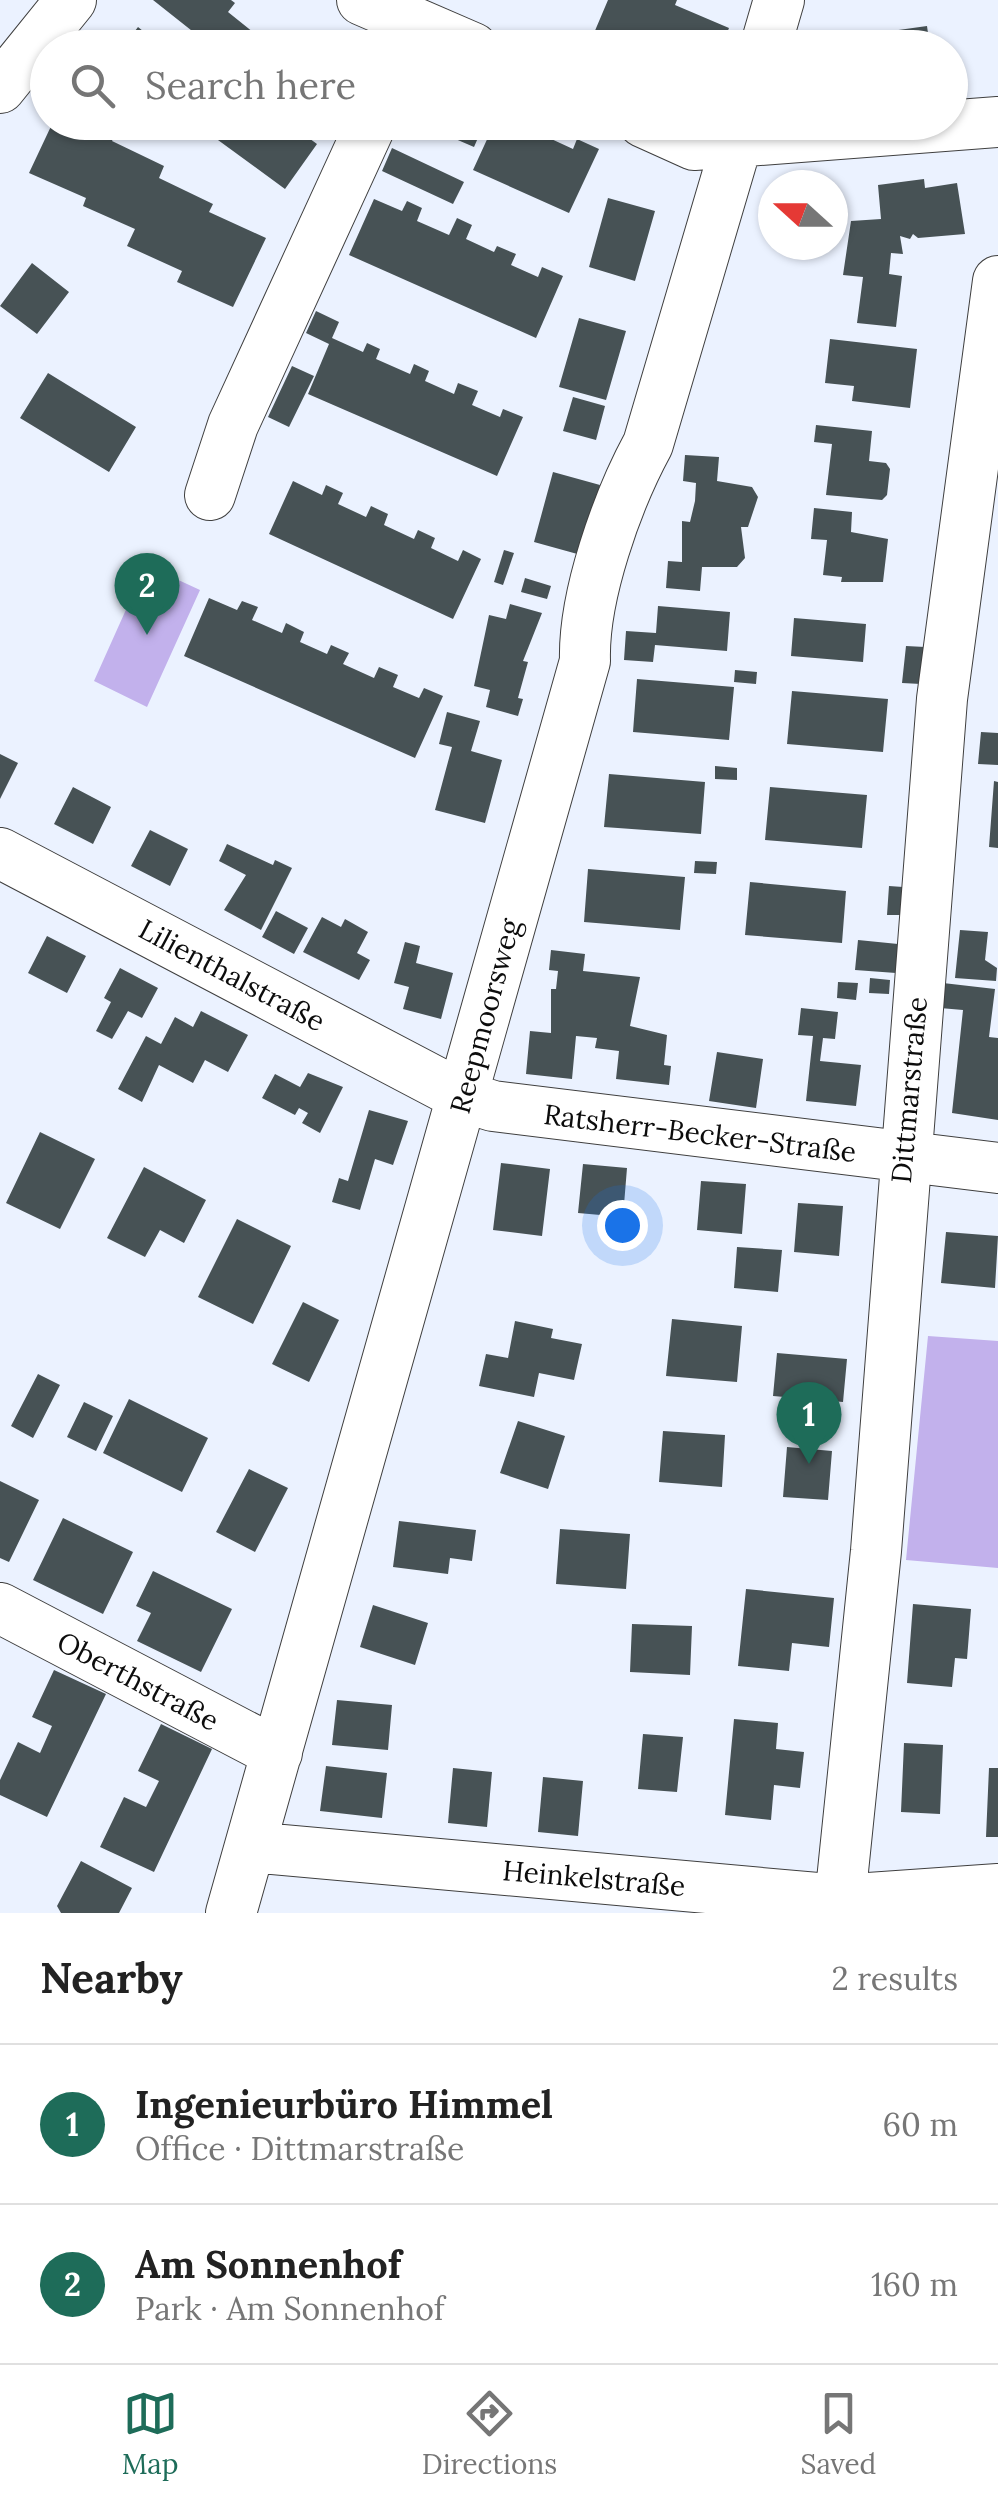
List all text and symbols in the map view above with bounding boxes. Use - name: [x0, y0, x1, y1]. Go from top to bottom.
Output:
- search box: [30, 30, 968, 140]
- icon: search: [65, 58, 120, 113]
- text: Search here: [145, 61, 356, 109]
- north arrow: [758, 170, 848, 260]
- pin: 2: [114, 552, 180, 635]
- street label: Lilienthalstraße: [133, 911, 331, 1039]
- street label: Reepmoorsweg: [442, 914, 528, 1117]
- street label: Dittmarstraße: [883, 995, 935, 1185]
- street label: Ratsherr-Becker-Straße: [542, 1096, 858, 1170]
- your location: [597, 1200, 648, 1251]
- pin: 1: [776, 1382, 842, 1464]
- street label: Oberthstraße: [51, 1623, 225, 1739]
- street label: Heinkelstraße: [501, 1852, 687, 1904]
- text: Nearby: [40, 1951, 183, 2005]
- text: 2 results: [832, 1958, 958, 1999]
- text: Ingenieurbüro Himmel: [135, 2080, 553, 2128]
- text: 1: [66, 2104, 79, 2145]
- text: 60 m: [883, 2104, 958, 2145]
- text: Office · Dittmarstraße: [135, 2128, 464, 2169]
- text: Am Sonnenhof: [135, 2240, 402, 2288]
- text: 2: [64, 2264, 81, 2305]
- text: 160 m: [871, 2264, 958, 2305]
- text: Park · Am Sonnenhof: [135, 2288, 445, 2329]
- tab: Map: [122, 2386, 179, 2482]
- tab: Directions: [422, 2386, 557, 2482]
- tab: Saved: [801, 2386, 876, 2482]

